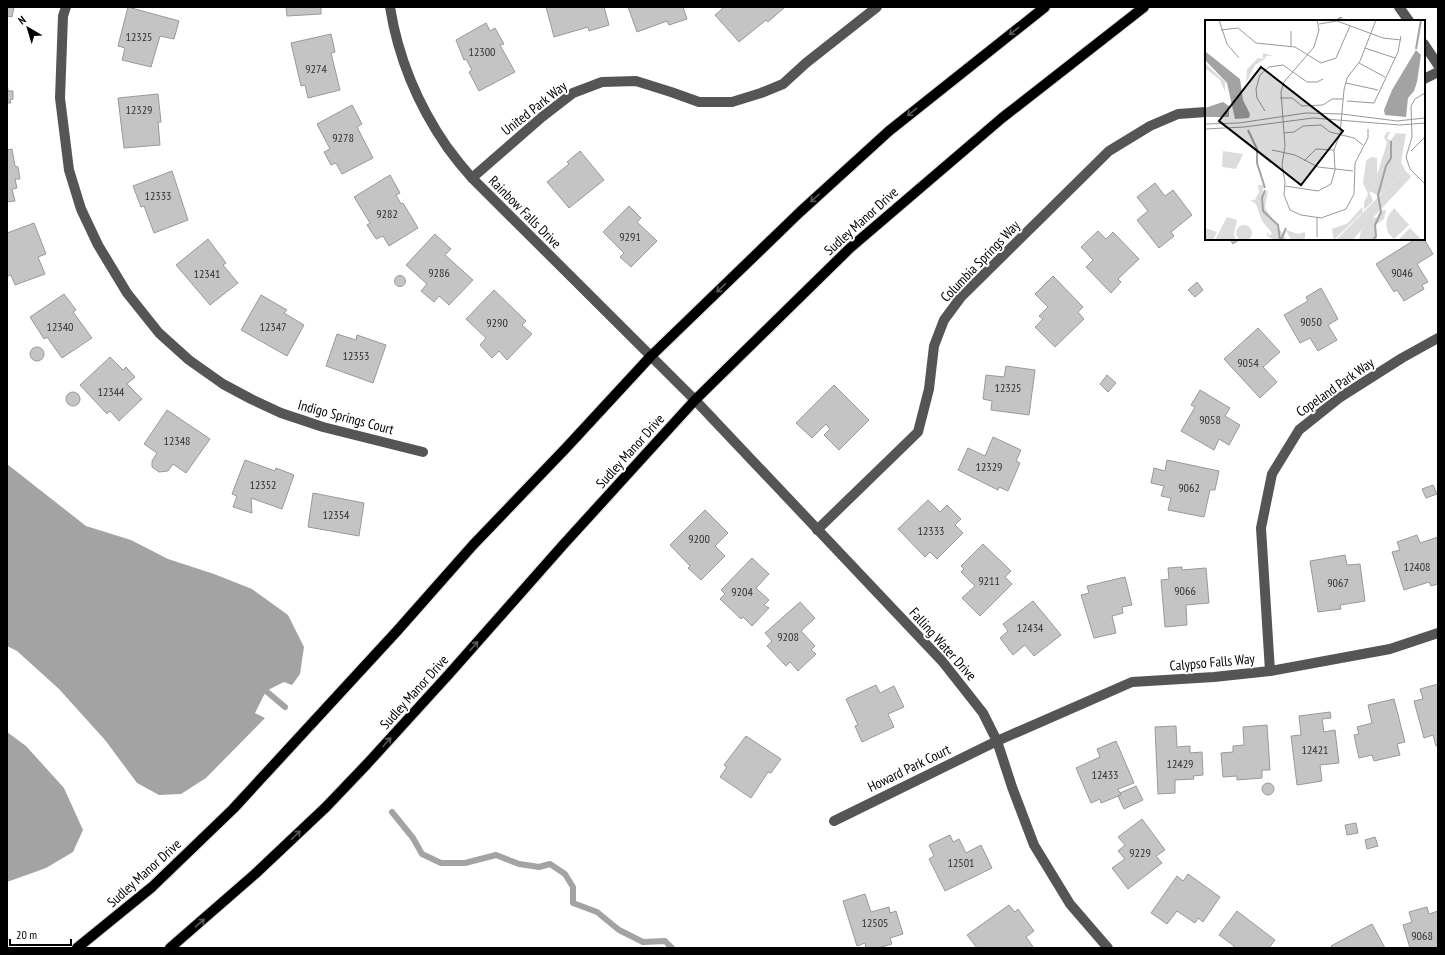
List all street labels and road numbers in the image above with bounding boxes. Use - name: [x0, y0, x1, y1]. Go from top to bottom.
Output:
- street label: United Park Way: [498, 76, 571, 139]
- street label: Rainbow Falls Drive: [485, 172, 565, 252]
- street label: Sudley Manor Drive: [820, 183, 902, 259]
- street label: Columbia Springs Way: [936, 216, 1024, 306]
- street label: Copeland Park Way: [1293, 353, 1378, 420]
- street label: Indigo Springs Court: [296, 396, 396, 438]
- street label: Sudley Manor Drive: [592, 410, 668, 492]
- street label: Falling Water Drive: [905, 604, 981, 684]
- street label: Calypso Falls Way: [1169, 649, 1256, 675]
- street label: Sudley Manor Drive: [376, 651, 452, 733]
- street label: Howard Park Court: [865, 740, 953, 796]
- street label: Sudley Manor Drive: [103, 835, 185, 911]

